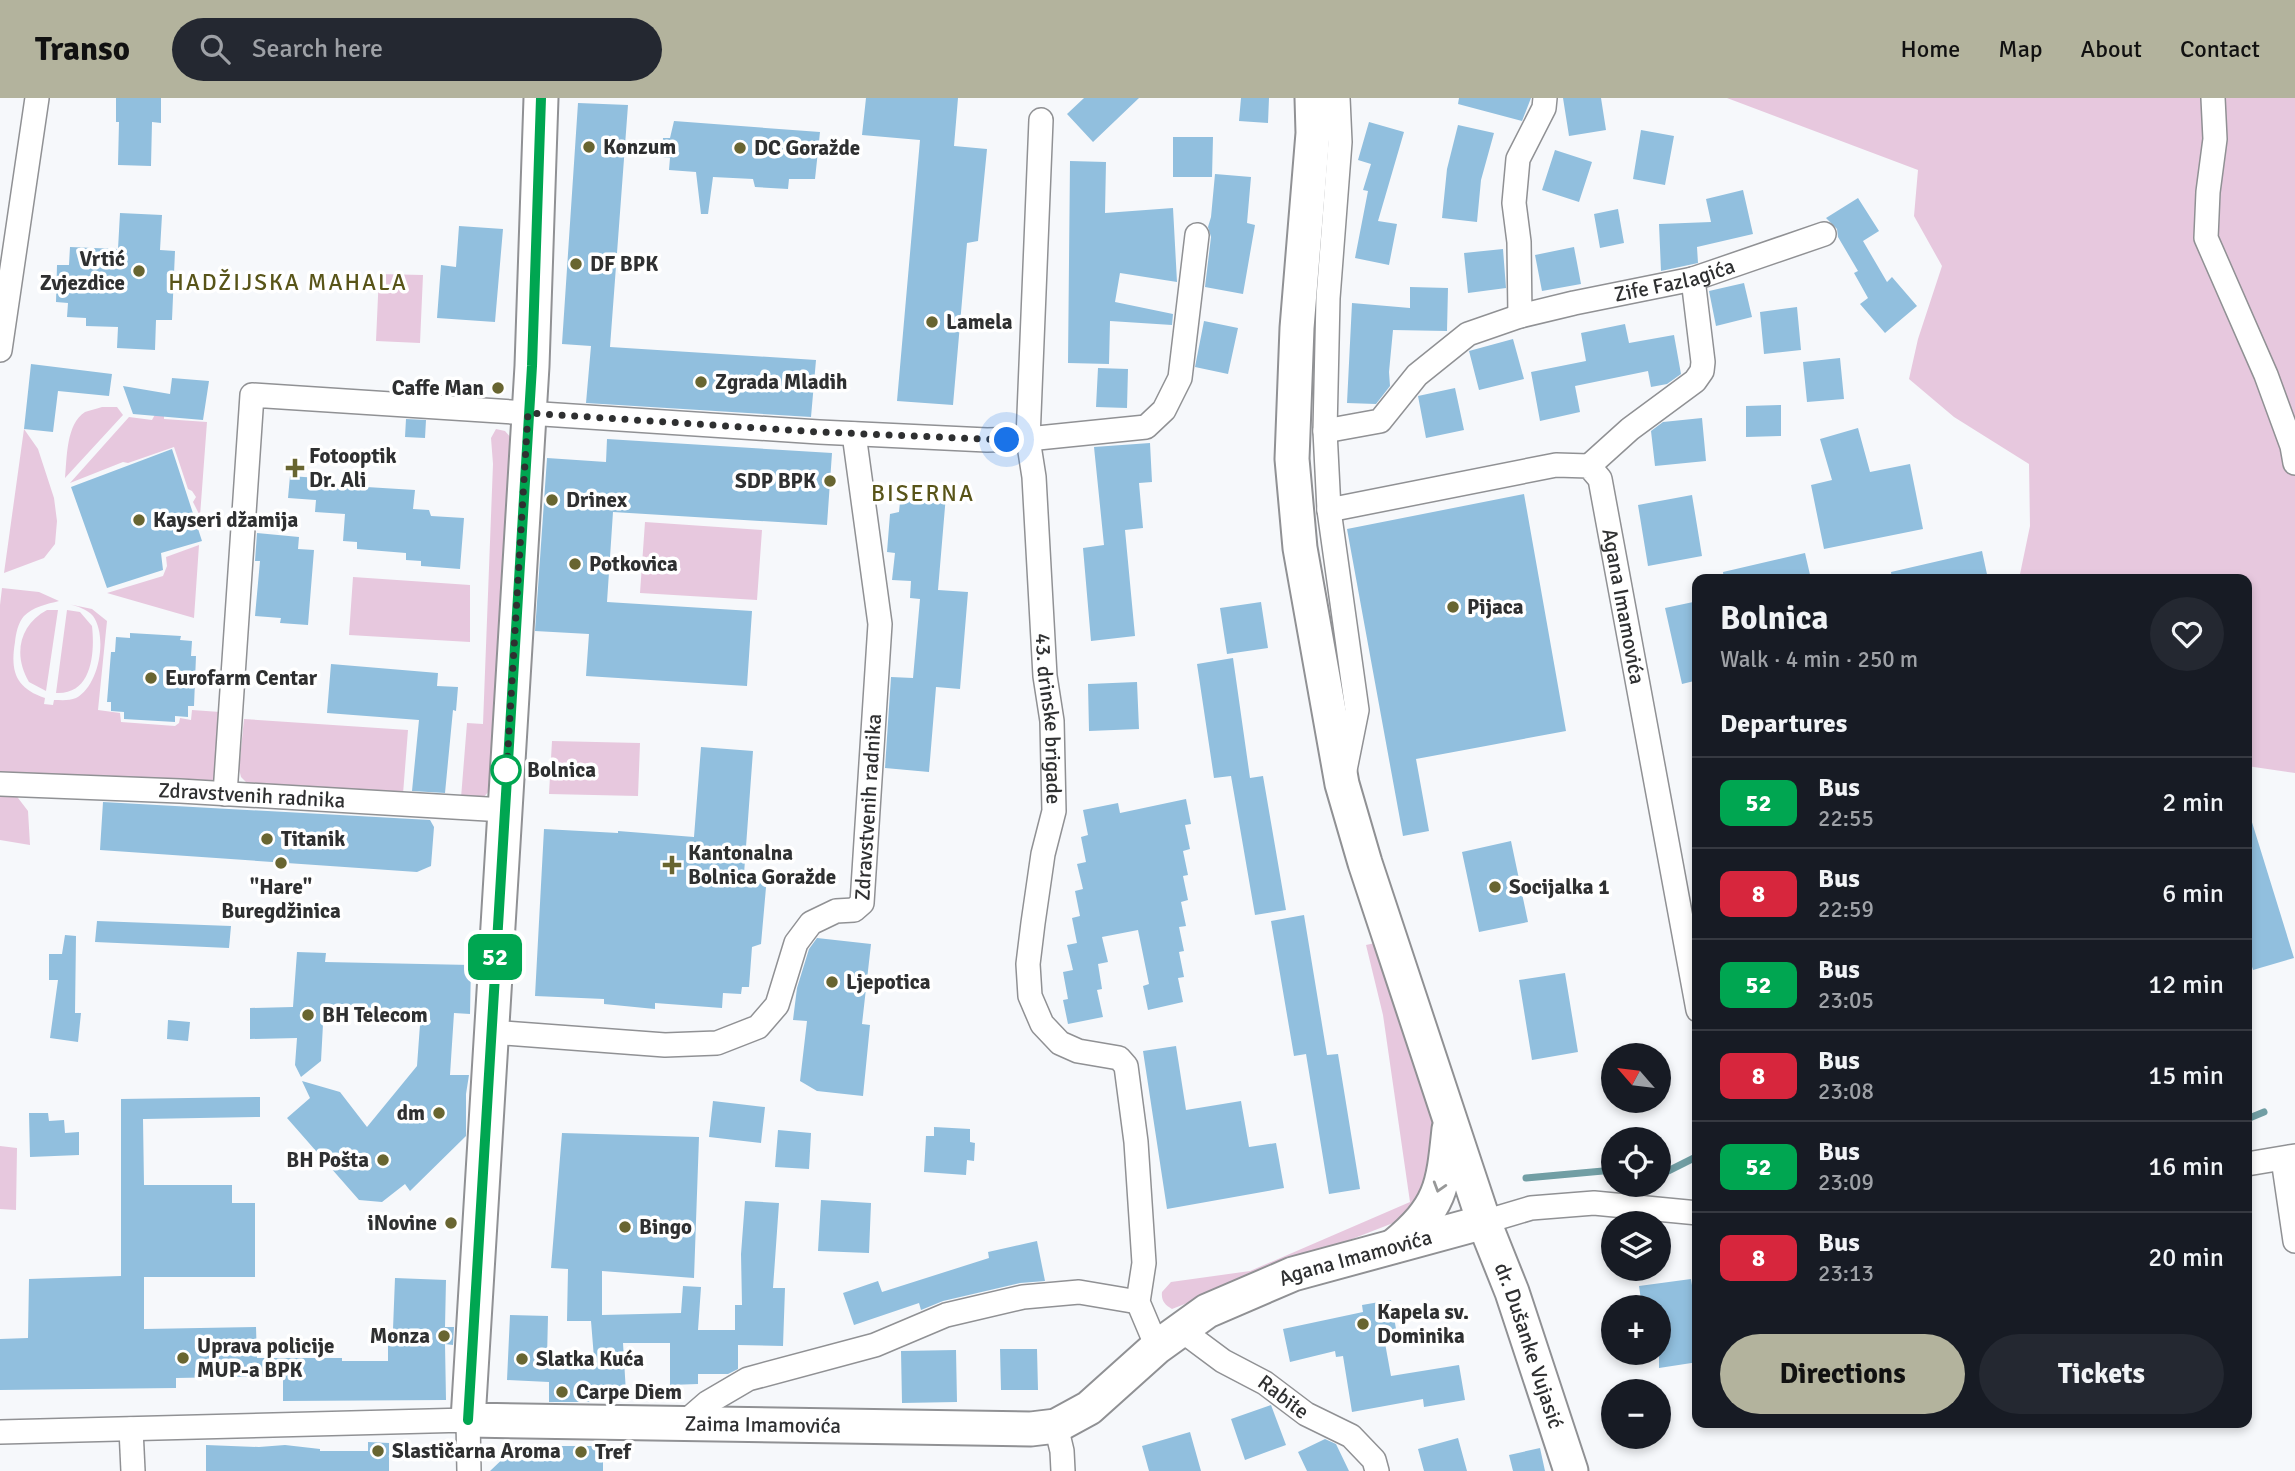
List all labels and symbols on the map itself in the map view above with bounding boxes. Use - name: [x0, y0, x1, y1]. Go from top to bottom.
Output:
- place label: Konzum: [603, 134, 676, 160]
- place label: DC Goražde: [754, 135, 860, 161]
- marker: Konzum: [581, 139, 597, 155]
- marker: DC Goražde: [732, 140, 748, 156]
- place label: Vrtić Zvjezdice: [40, 246, 125, 296]
- place label: DF BPK: [590, 251, 658, 277]
- street label: Zife Fazlagića: [1612, 253, 1738, 308]
- marker: DF BPK: [568, 256, 584, 272]
- marker: Vrtić Zvjezdice: [131, 263, 147, 279]
- district label: HADŽIJSKA MAHALA: [168, 268, 408, 297]
- place label: Lamela: [946, 309, 1013, 335]
- marker: Lamela: [924, 314, 940, 330]
- place label: Zgrada Mladih: [715, 369, 848, 395]
- marker: Zgrada Mladih: [693, 374, 709, 390]
- place label: Caffe Man: [392, 375, 484, 401]
- marker: Caffe Man: [490, 380, 506, 396]
- your location: [989, 422, 1024, 457]
- place label: Fotooptik Dr. Ali: [309, 443, 397, 493]
- marker: Fotooptik Dr. Ali: [287, 460, 303, 476]
- place label: SDP BPK: [735, 468, 816, 494]
- marker: SDP BPK: [822, 473, 838, 489]
- district label: BISERNA: [871, 479, 975, 508]
- place label: Drinex: [566, 487, 628, 513]
- marker: Drinex: [544, 492, 560, 508]
- place label: Kayseri džamija: [153, 507, 298, 533]
- marker: Kayseri džamija: [131, 512, 147, 528]
- street label: Agana Imamovića: [1596, 526, 1651, 686]
- place label: Potkovica: [589, 551, 678, 577]
- marker: Potkovica: [567, 556, 583, 572]
- place label: Pijaca: [1467, 594, 1524, 620]
- marker: Pijaca: [1445, 599, 1461, 615]
- street label: 43. drinske brigade: [1030, 632, 1067, 805]
- place label: Eurofarm Centar: [165, 665, 318, 691]
- marker: Eurofarm Centar: [143, 670, 159, 686]
- street label: Zdravstvenih radnika: [849, 713, 887, 901]
- marker: Bolnica: [491, 755, 521, 785]
- place label: Bolnica: [527, 757, 596, 783]
- street label: Zdravstvenih radnika: [158, 777, 346, 814]
- place label: Titanik: [281, 826, 345, 852]
- marker: Titanik: [259, 831, 275, 847]
- place label: Kantonalna Bolnica Goražde: [688, 840, 836, 890]
- marker: "Hare" Buregdžinica: [273, 855, 289, 871]
- marker: Kantonalna Bolnica Goražde: [662, 855, 682, 875]
- place label: "Hare" Buregdžinica: [221, 874, 341, 924]
- place label: Socijalka 1: [1509, 874, 1610, 900]
- marker: Socijalka 1: [1487, 879, 1503, 895]
- line badge: 52: [463, 934, 526, 980]
- place label: Ljepotica: [846, 969, 931, 995]
- marker: Ljepotica: [824, 974, 840, 990]
- place label: BH Telecom: [322, 1002, 428, 1028]
- marker: BH Telecom: [300, 1007, 316, 1023]
- north arrow: [1601, 1043, 1671, 1113]
- place label: dm: [397, 1100, 425, 1126]
- marker: dm: [431, 1105, 447, 1121]
- place label: BH Pošta: [286, 1147, 369, 1173]
- marker: BH Pošta: [375, 1152, 391, 1168]
- one-way arrow: [1433, 1181, 1448, 1193]
- place label: iNovine: [368, 1210, 437, 1236]
- place label: Bingo: [639, 1214, 692, 1240]
- marker: iNovine: [443, 1215, 459, 1231]
- marker: Bingo: [617, 1219, 633, 1235]
- street label: Agana Imamovića: [1275, 1224, 1435, 1292]
- street label: dr. Dušanke Vujasić: [1489, 1259, 1569, 1432]
- place label: Kapela sv. Dominika: [1377, 1299, 1469, 1349]
- marker: Kapela sv. Dominika: [1355, 1316, 1371, 1332]
- place label: Monza: [370, 1323, 430, 1349]
- marker: Monza: [436, 1328, 452, 1344]
- place label: Uprava policije MUP-a BPK: [197, 1333, 335, 1383]
- place label: Slatka Kuća: [536, 1346, 644, 1372]
- marker: Uprava policije MUP-a BPK: [175, 1350, 191, 1366]
- marker: Slatka Kuća: [514, 1351, 530, 1367]
- street label: Rabite: [1253, 1369, 1314, 1425]
- place label: Carpe Diem: [576, 1379, 682, 1405]
- marker: Carpe Diem: [554, 1384, 570, 1400]
- street label: Zaima Imamovića: [684, 1410, 841, 1439]
- place label: Slastičarna Aroma: [392, 1438, 561, 1464]
- place label: Tref: [595, 1439, 632, 1465]
- marker: Slastičarna Aroma: [370, 1443, 386, 1459]
- marker: Tref: [573, 1444, 589, 1460]

